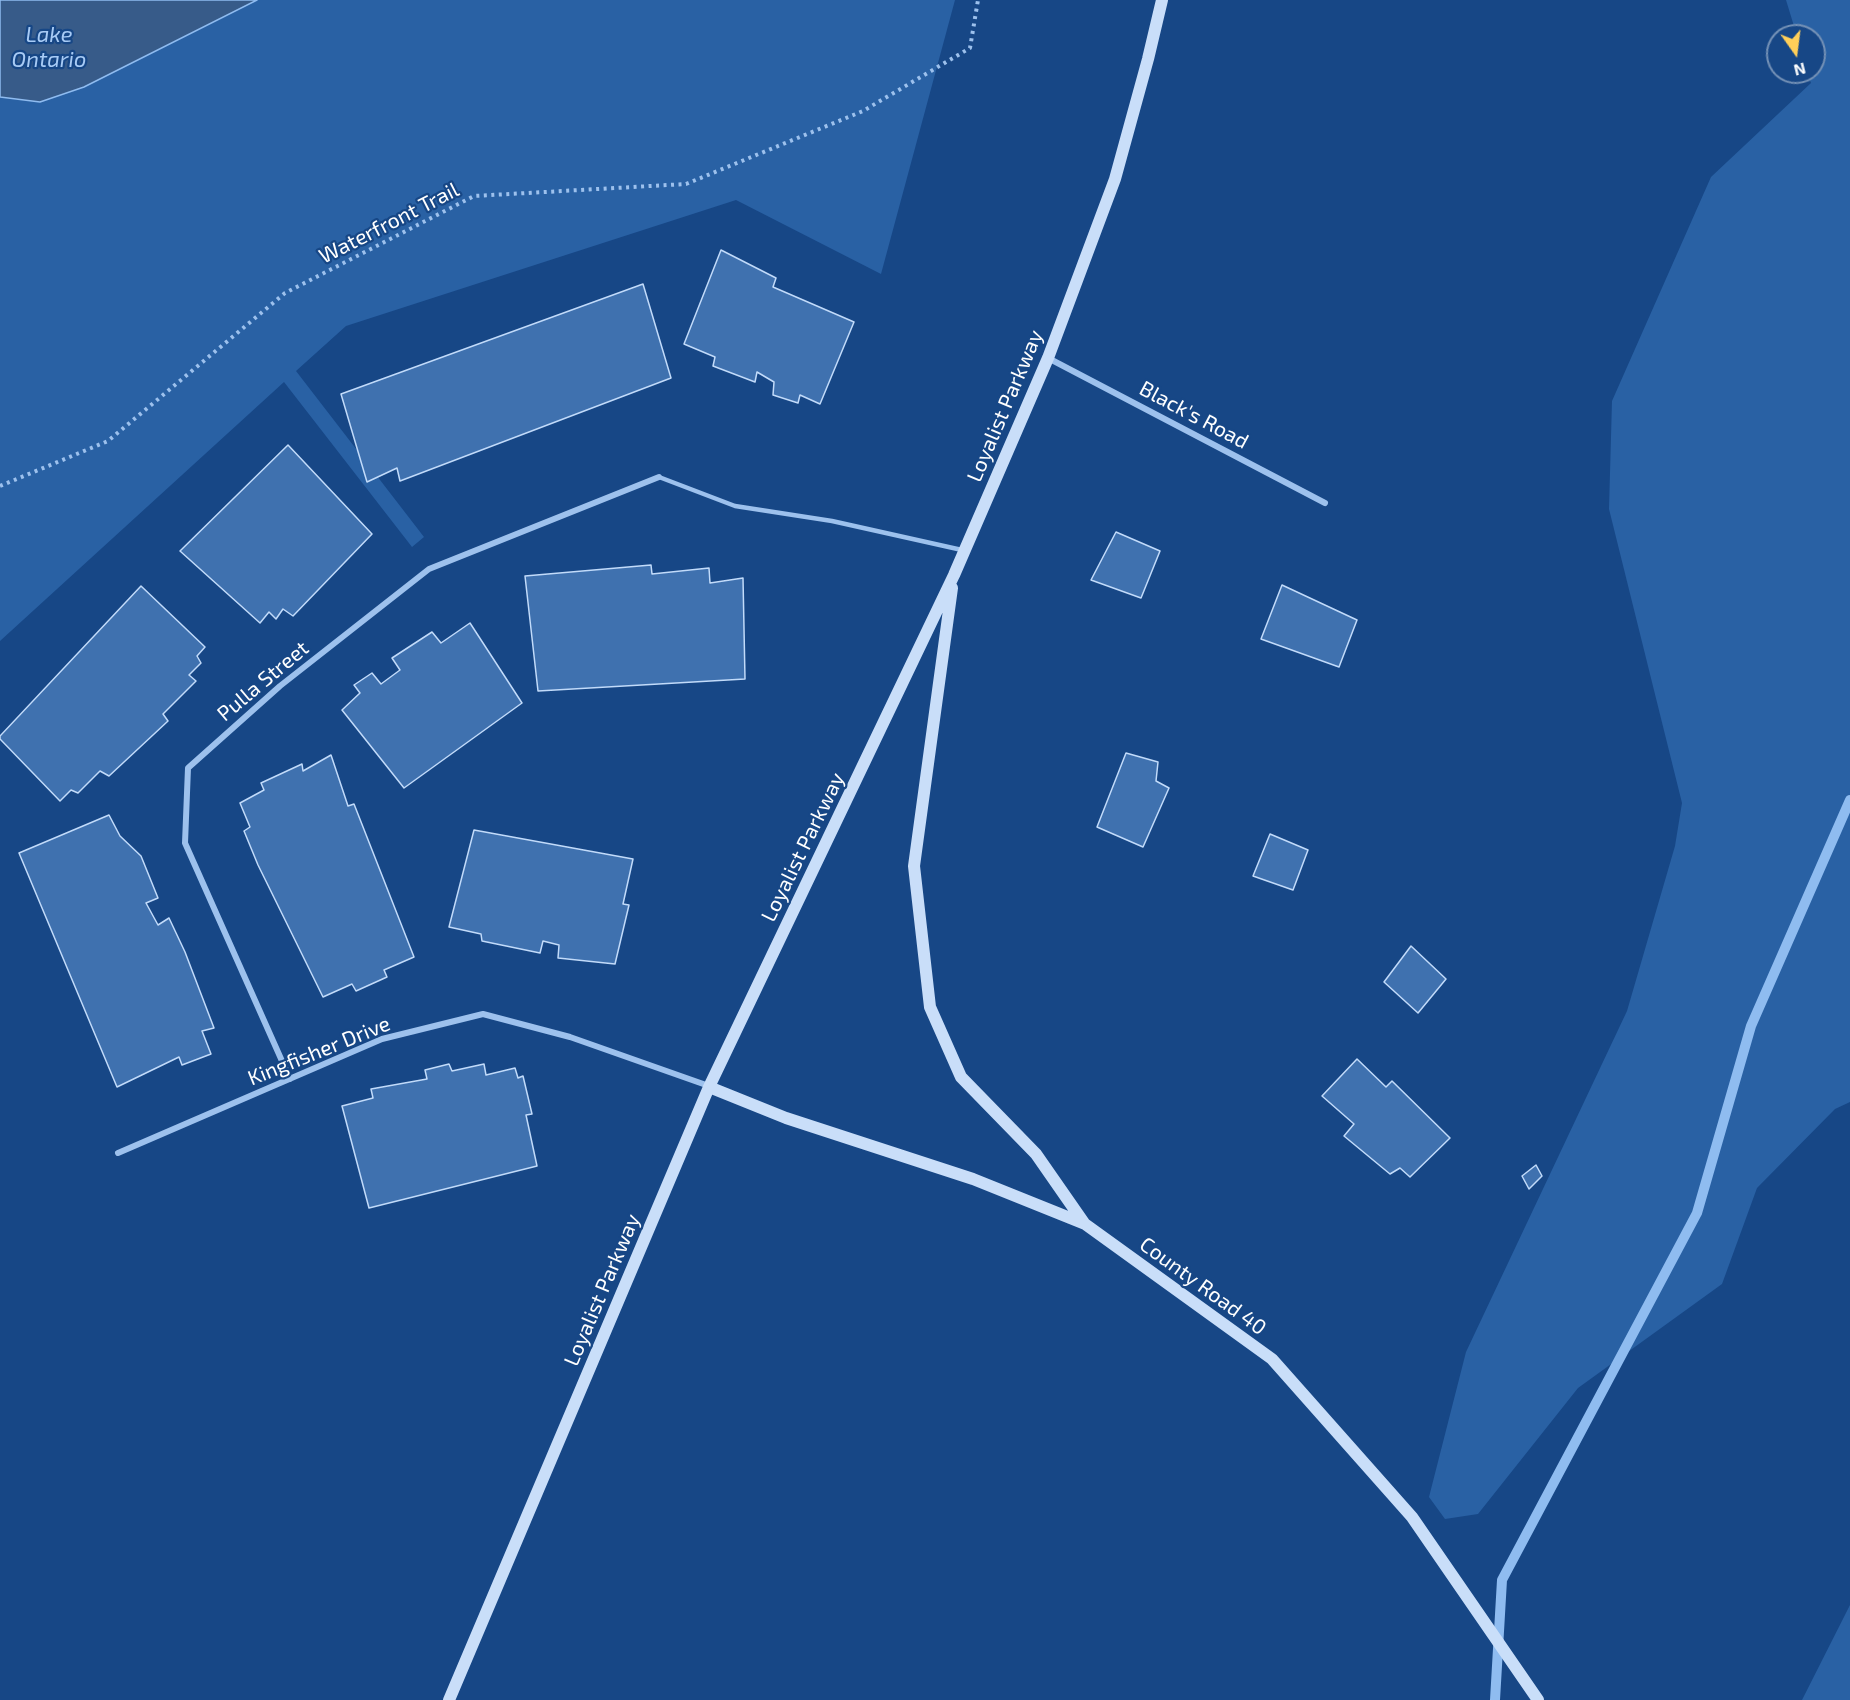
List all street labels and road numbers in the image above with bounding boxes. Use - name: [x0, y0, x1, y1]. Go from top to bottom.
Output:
- street label: Waterfront Trail: [315, 177, 463, 269]
- street label: Loyalist Parkway: [962, 326, 1048, 486]
- street label: Black's Road: [1135, 376, 1253, 454]
- street label: Pulla Street: [212, 636, 314, 726]
- street label: Loyalist Parkway: [756, 768, 850, 926]
- street label: Kingfisher Drive: [244, 1011, 394, 1091]
- street label: Loyalist Parkway: [559, 1210, 645, 1370]
- street label: County Road 40: [1135, 1232, 1271, 1340]

